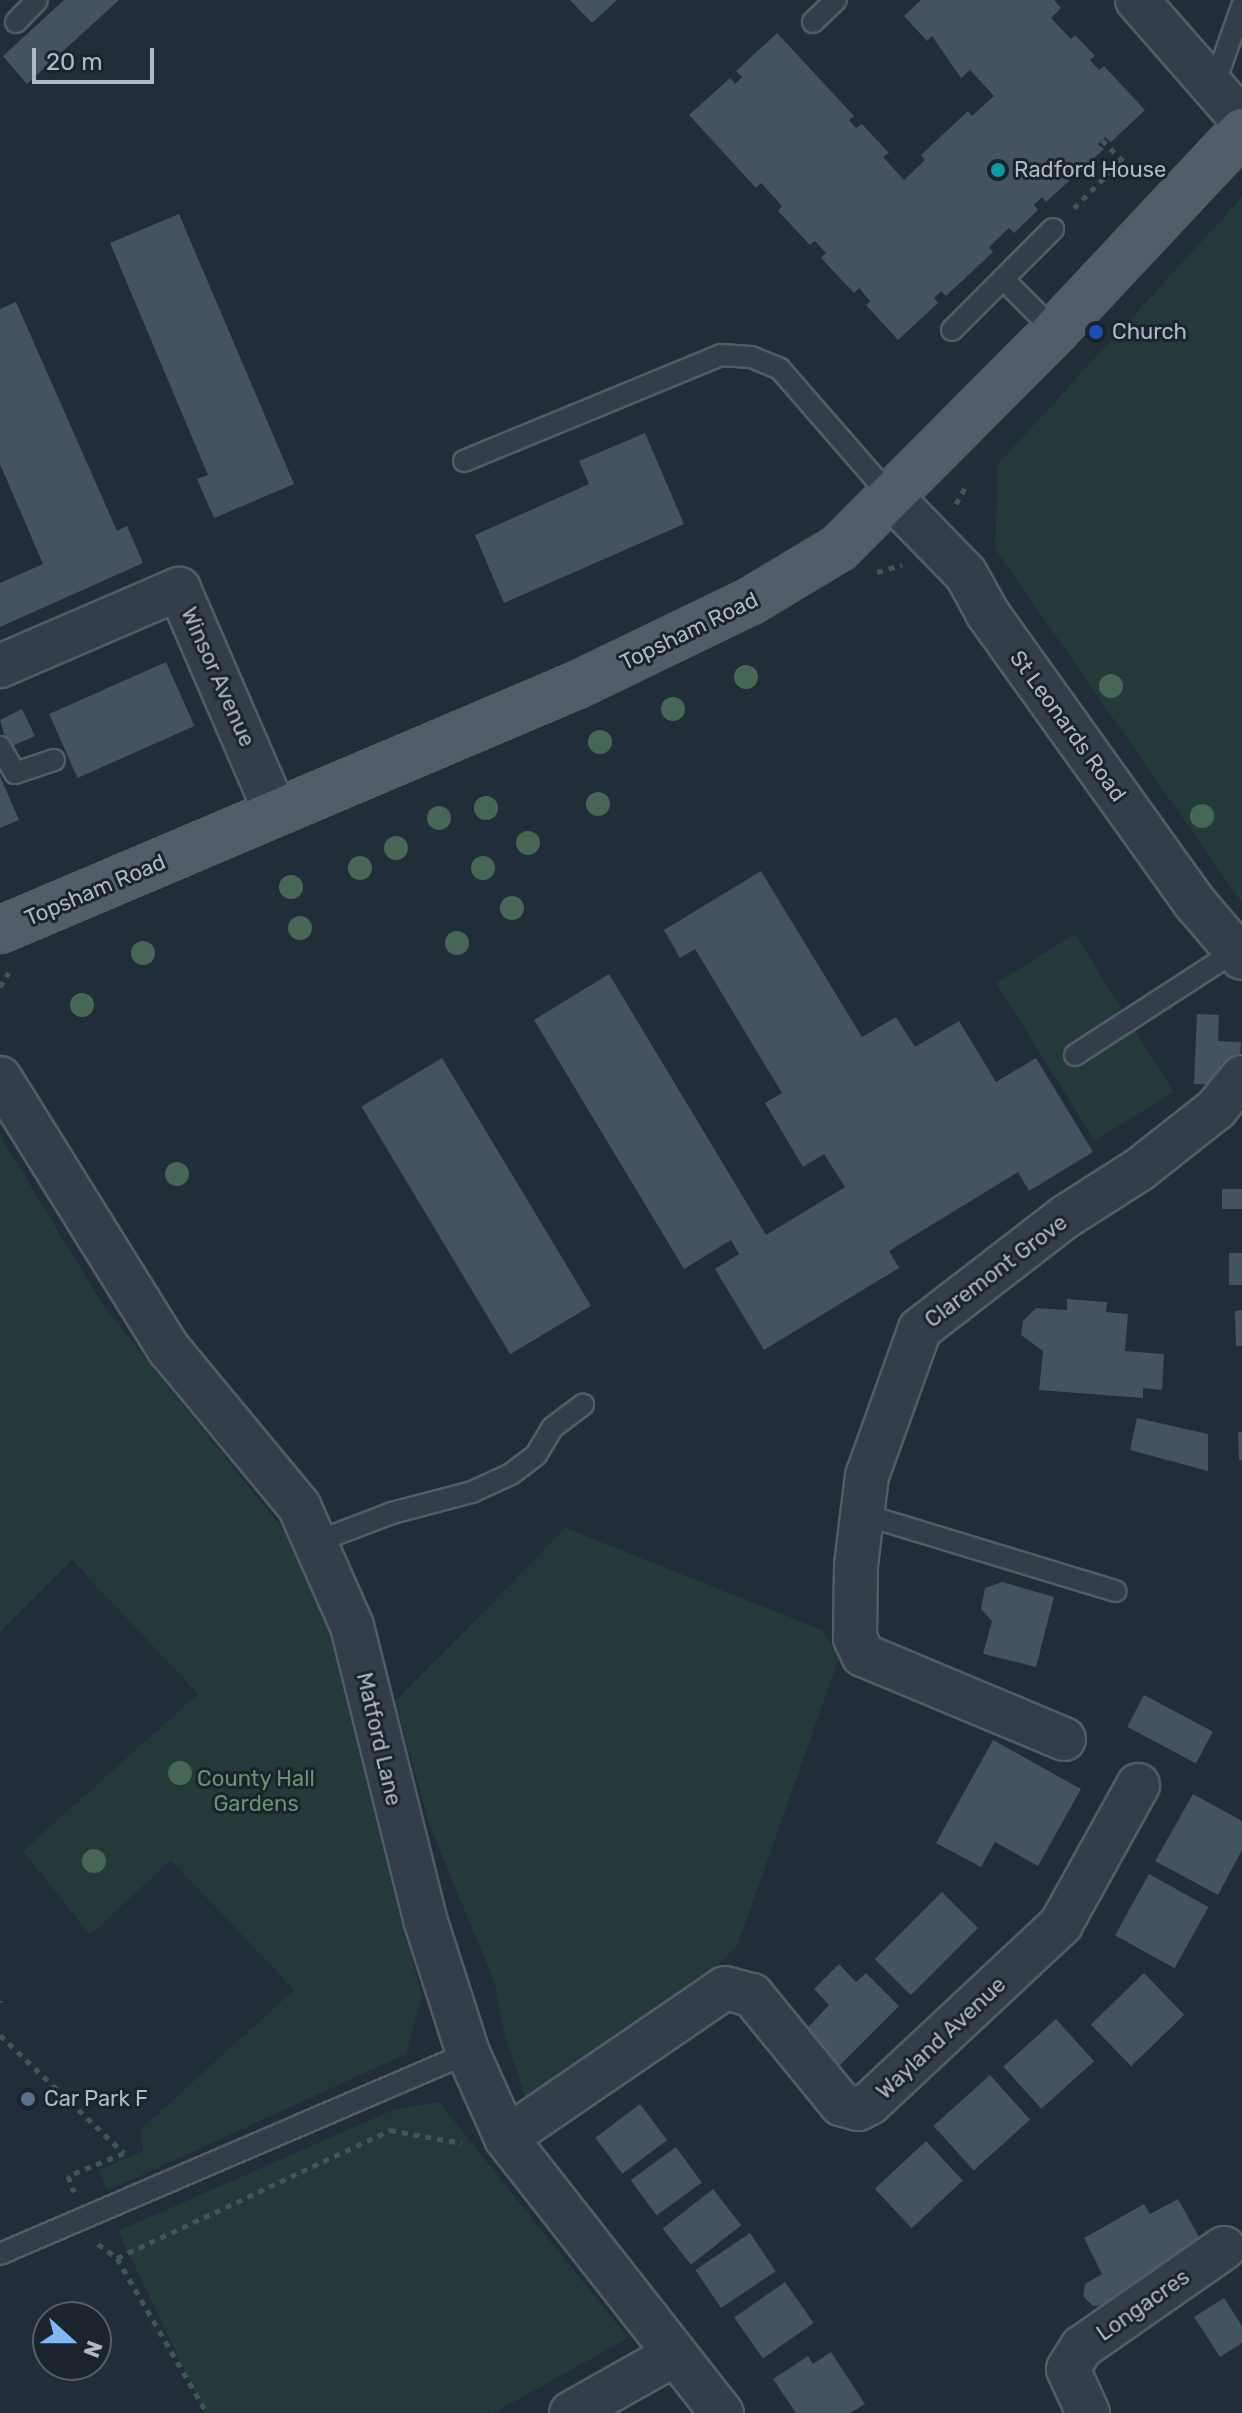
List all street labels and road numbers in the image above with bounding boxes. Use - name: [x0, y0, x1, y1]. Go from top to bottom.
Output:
- street label: Topsham Road: [616, 586, 762, 676]
- street label: Winsor Avenue: [175, 603, 261, 751]
- street label: St Leonards Road: [1004, 645, 1132, 807]
- street label: Topsham Road: [21, 849, 169, 931]
- street label: Claremont Grove: [920, 1209, 1072, 1333]
- street label: Matford Lane: [351, 1670, 407, 1808]
- street label: Wayland Avenue: [871, 1971, 1011, 2105]
- street label: Longacres: [1092, 2263, 1194, 2347]

